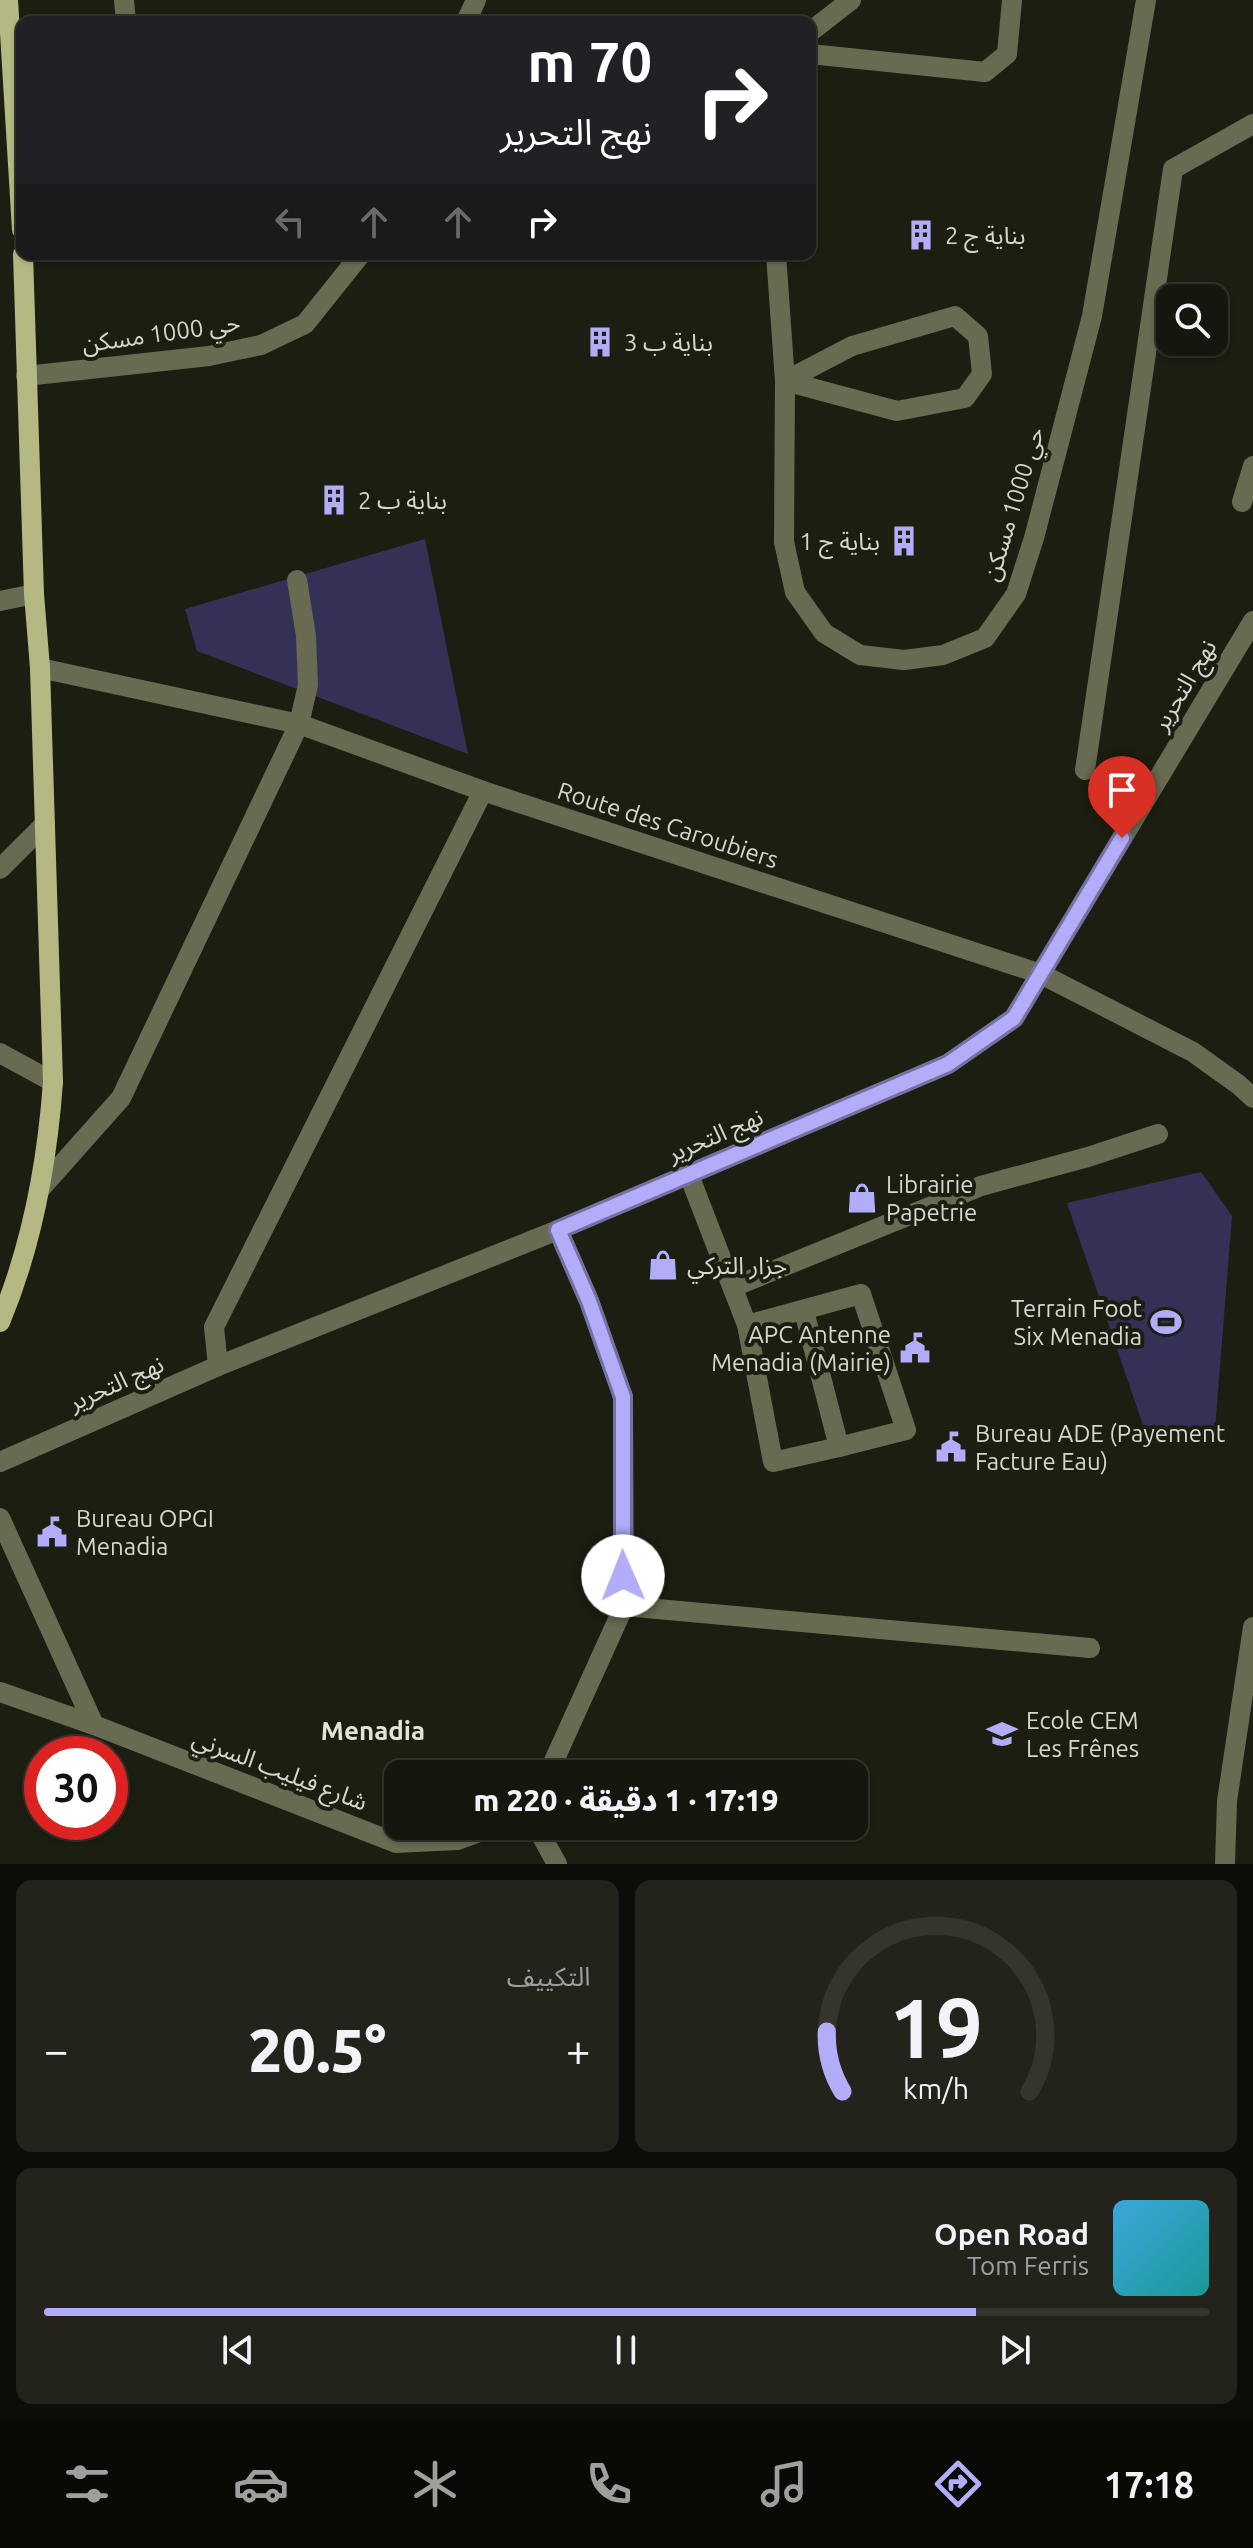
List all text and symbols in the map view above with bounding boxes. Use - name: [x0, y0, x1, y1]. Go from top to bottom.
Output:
- text: 70 m: [527, 30, 652, 93]
- icon: right: [680, 48, 784, 152]
- text: نهج التحرير: [500, 111, 652, 152]
- icon: left: [268, 200, 312, 244]
- icon: ahead: [352, 200, 396, 244]
- icon: ahead: [436, 200, 480, 244]
- icon: right: [520, 200, 564, 244]
- building icon: بناية ج 2: [904, 218, 938, 252]
- place label: بناية ج 2: [945, 222, 1025, 253]
- map controls: [1156, 284, 1228, 356]
- button: search: [1156, 284, 1228, 356]
- street label: حي 1000 مسكن: [80, 309, 243, 363]
- building icon: بناية ب 3: [583, 325, 617, 359]
- place label: بناية ب 3: [624, 329, 713, 356]
- street label: حي 1000 مسكن: [977, 424, 1055, 586]
- building icon: بناية ب 2: [317, 483, 351, 517]
- place label: بناية ب 2: [358, 487, 447, 514]
- building icon: بناية ج 1: [887, 524, 921, 558]
- place label: بناية ج 1: [800, 528, 880, 559]
- street label: نهج التحرير: [1146, 635, 1225, 738]
- pin: [1088, 756, 1156, 838]
- icon: arrive: [1100, 768, 1144, 812]
- street label: Route des Caroubiers: [554, 777, 782, 873]
- street label: نهج التحرير: [662, 1103, 768, 1171]
- place label: Librairie Papetrie: [886, 1171, 977, 1226]
- shop icon: Librairie Papetrie: [845, 1181, 879, 1215]
- shop icon: جزار التركي: [646, 1248, 680, 1282]
- place label: جزار التركي: [687, 1252, 787, 1284]
- place label: Terrain Foot Six Menadia: [1011, 1295, 1143, 1350]
- sports icon: Terrain Foot Six Menadia: [1149, 1305, 1183, 1339]
- place label: APC Antenne Menadia (Mairie): [711, 1321, 891, 1376]
- public building icon: APC Antenne Menadia (Mairie): [898, 1331, 932, 1365]
- street label: نهج التحرير: [63, 1350, 169, 1420]
- place label: Bureau ADE (Payement Facture Eau): [975, 1420, 1226, 1475]
- public building icon: Bureau ADE (Payement Facture Eau): [934, 1430, 968, 1464]
- place label: Bureau OPGI Menadia: [76, 1505, 214, 1560]
- public building icon: Bureau OPGI Menadia: [35, 1515, 69, 1549]
- position arrow: [581, 1534, 665, 1618]
- place label: Ecole CEM Les Frênes: [1026, 1707, 1139, 1762]
- district label: Menadia: [321, 1716, 425, 1745]
- school or university icon: Ecole CEM Les Frênes: [985, 1717, 1019, 1751]
- street label: شارع فيليب السرني: [187, 1724, 371, 1821]
- speed limit sign: 30: [24, 1736, 128, 1840]
- text: 17:19 · 1 دقيقة · 220 m: [474, 1783, 778, 1817]
- text: التكييف: [507, 1962, 591, 1991]
- text: 19: [889, 1980, 983, 2074]
- text: 20.5°: [248, 2016, 386, 2083]
- text: −: [44, 2025, 69, 2074]
- text: +: [566, 2025, 591, 2074]
- text: km/h: [903, 2072, 969, 2104]
- text: Open Road: [934, 2217, 1089, 2251]
- text: Tom Ferris: [967, 2251, 1089, 2280]
- icon: previous: [216, 2328, 260, 2372]
- icon: pause: [604, 2328, 648, 2372]
- icon: next: [993, 2328, 1037, 2372]
- icon: filters: [59, 2456, 115, 2512]
- icon: car: [233, 2456, 289, 2512]
- icon: climate: [407, 2456, 463, 2512]
- icon: phone: [581, 2456, 637, 2512]
- icon: music: [756, 2456, 812, 2512]
- icon: directions: [930, 2456, 986, 2512]
- text: 17:18: [1104, 2464, 1194, 2505]

